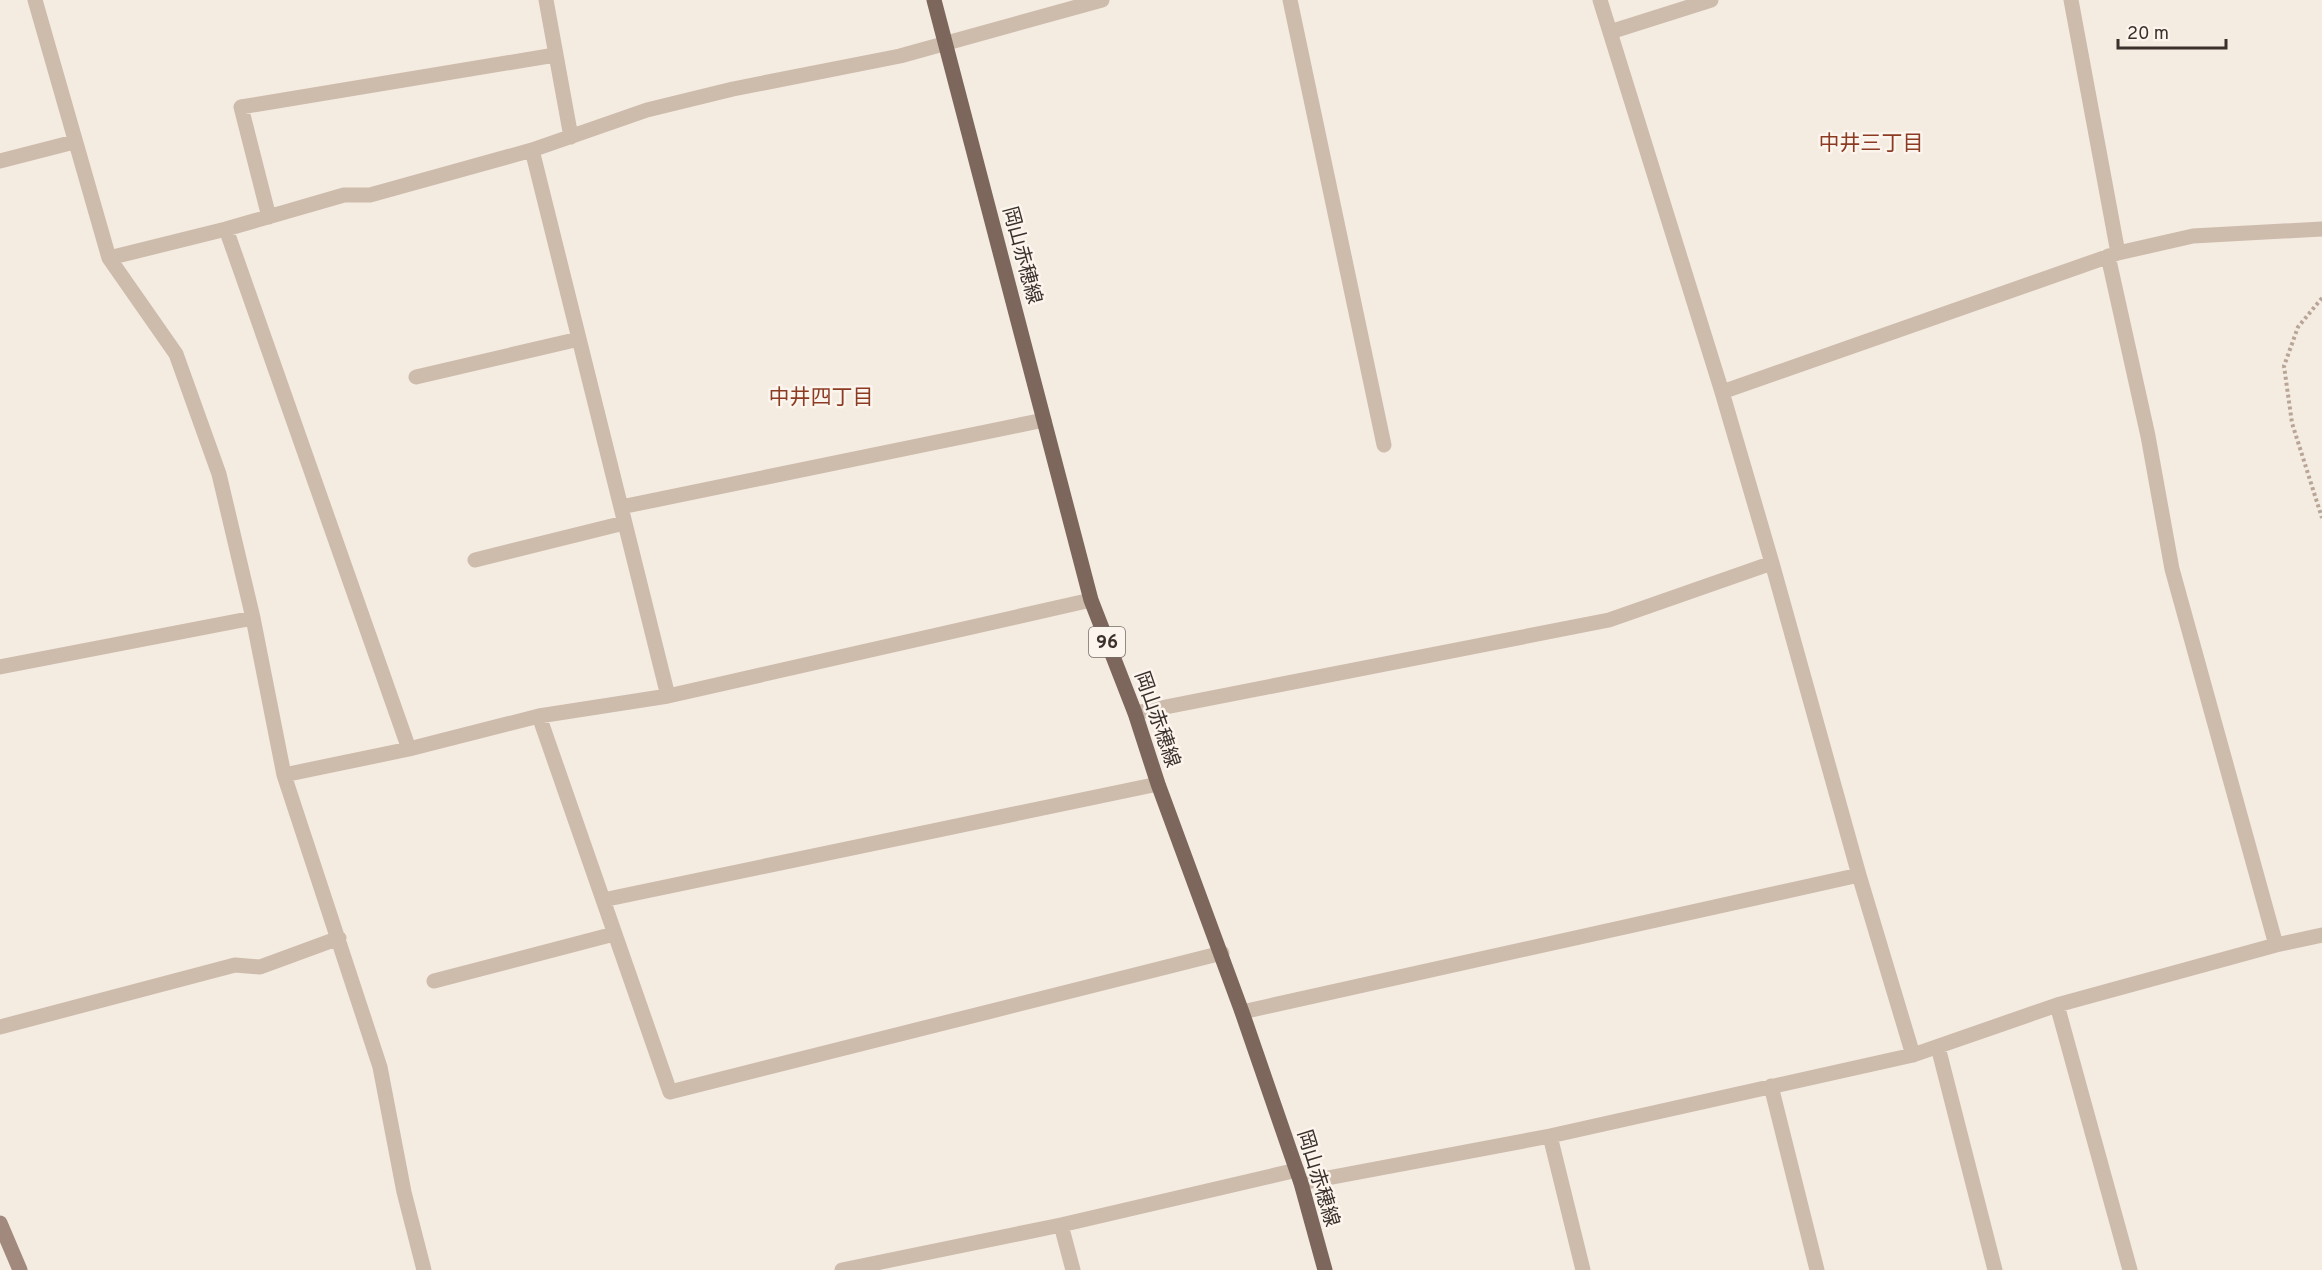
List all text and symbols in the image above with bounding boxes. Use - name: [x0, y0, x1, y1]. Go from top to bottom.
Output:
- scale bar: [2118, 12, 2226, 50]
- text: 20 m: [2127, 23, 2169, 46]
- district label: 中井三丁目: [1819, 131, 1924, 158]
- street label: 岡山赤穂線: [996, 204, 1047, 307]
- district label: 中井四丁目: [769, 385, 874, 412]
- road number: 96: [1089, 627, 1125, 657]
- street label: 岡山赤穂線: [1128, 668, 1185, 771]
- street label: 岡山赤穂線: [1290, 1127, 1344, 1230]

